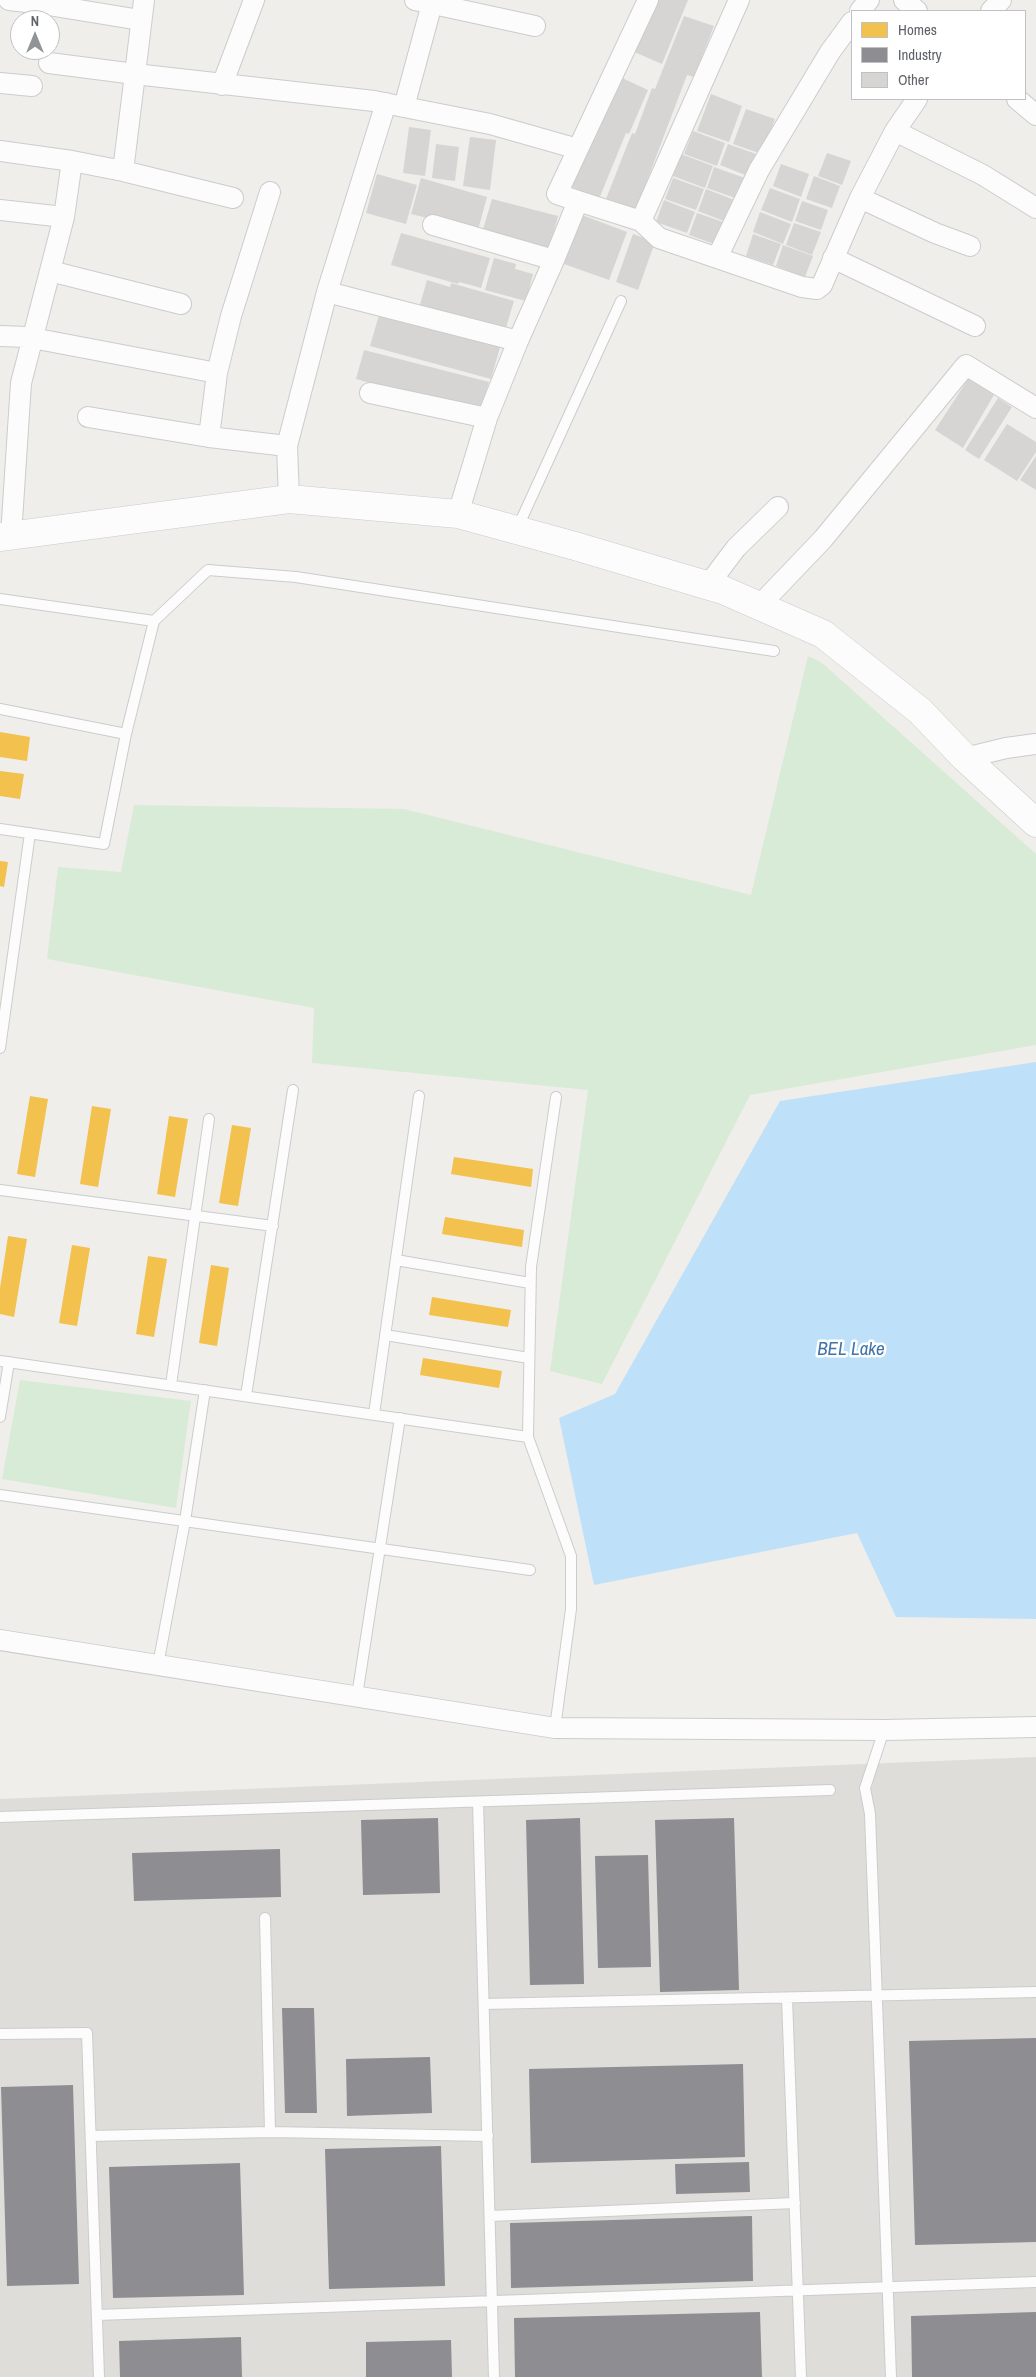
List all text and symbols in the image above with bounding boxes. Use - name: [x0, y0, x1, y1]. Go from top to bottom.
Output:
- north arrow: [10, 10, 60, 60]
- legend: [851, 10, 1026, 100]
- text: N: [31, 12, 39, 30]
- text: Homes: [898, 19, 937, 40]
- text: Industry: [898, 44, 942, 65]
- text: Other: [898, 69, 929, 90]
- water label: BEL Lake: [817, 1339, 885, 1361]

